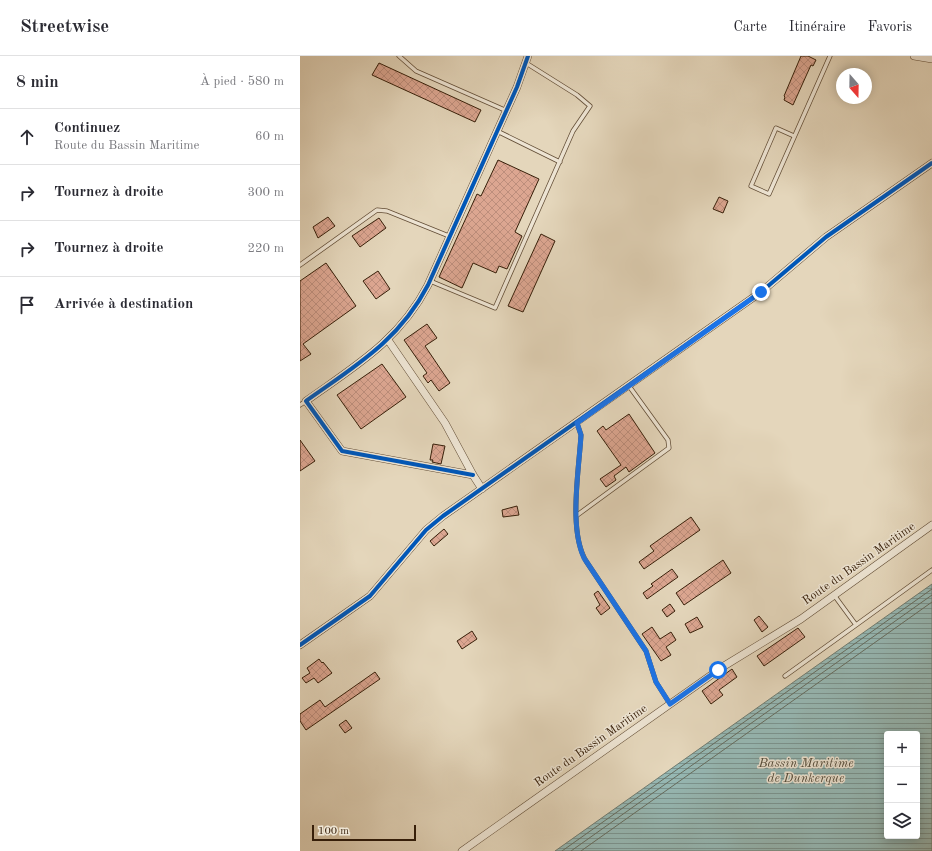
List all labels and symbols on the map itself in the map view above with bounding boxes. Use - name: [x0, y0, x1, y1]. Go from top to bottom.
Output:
- north arrow: [836, 68, 872, 104]
- route end: [752, 283, 770, 301]
- street label: Route du Bassin Maritime: [801, 520, 918, 607]
- route start: [709, 661, 727, 679]
- street label: Route du Bassin Maritime: [533, 702, 650, 789]
- water label: Bassin Maritime de Dunkerque: [757, 757, 854, 785]
- scale bar: [312, 823, 416, 842]

